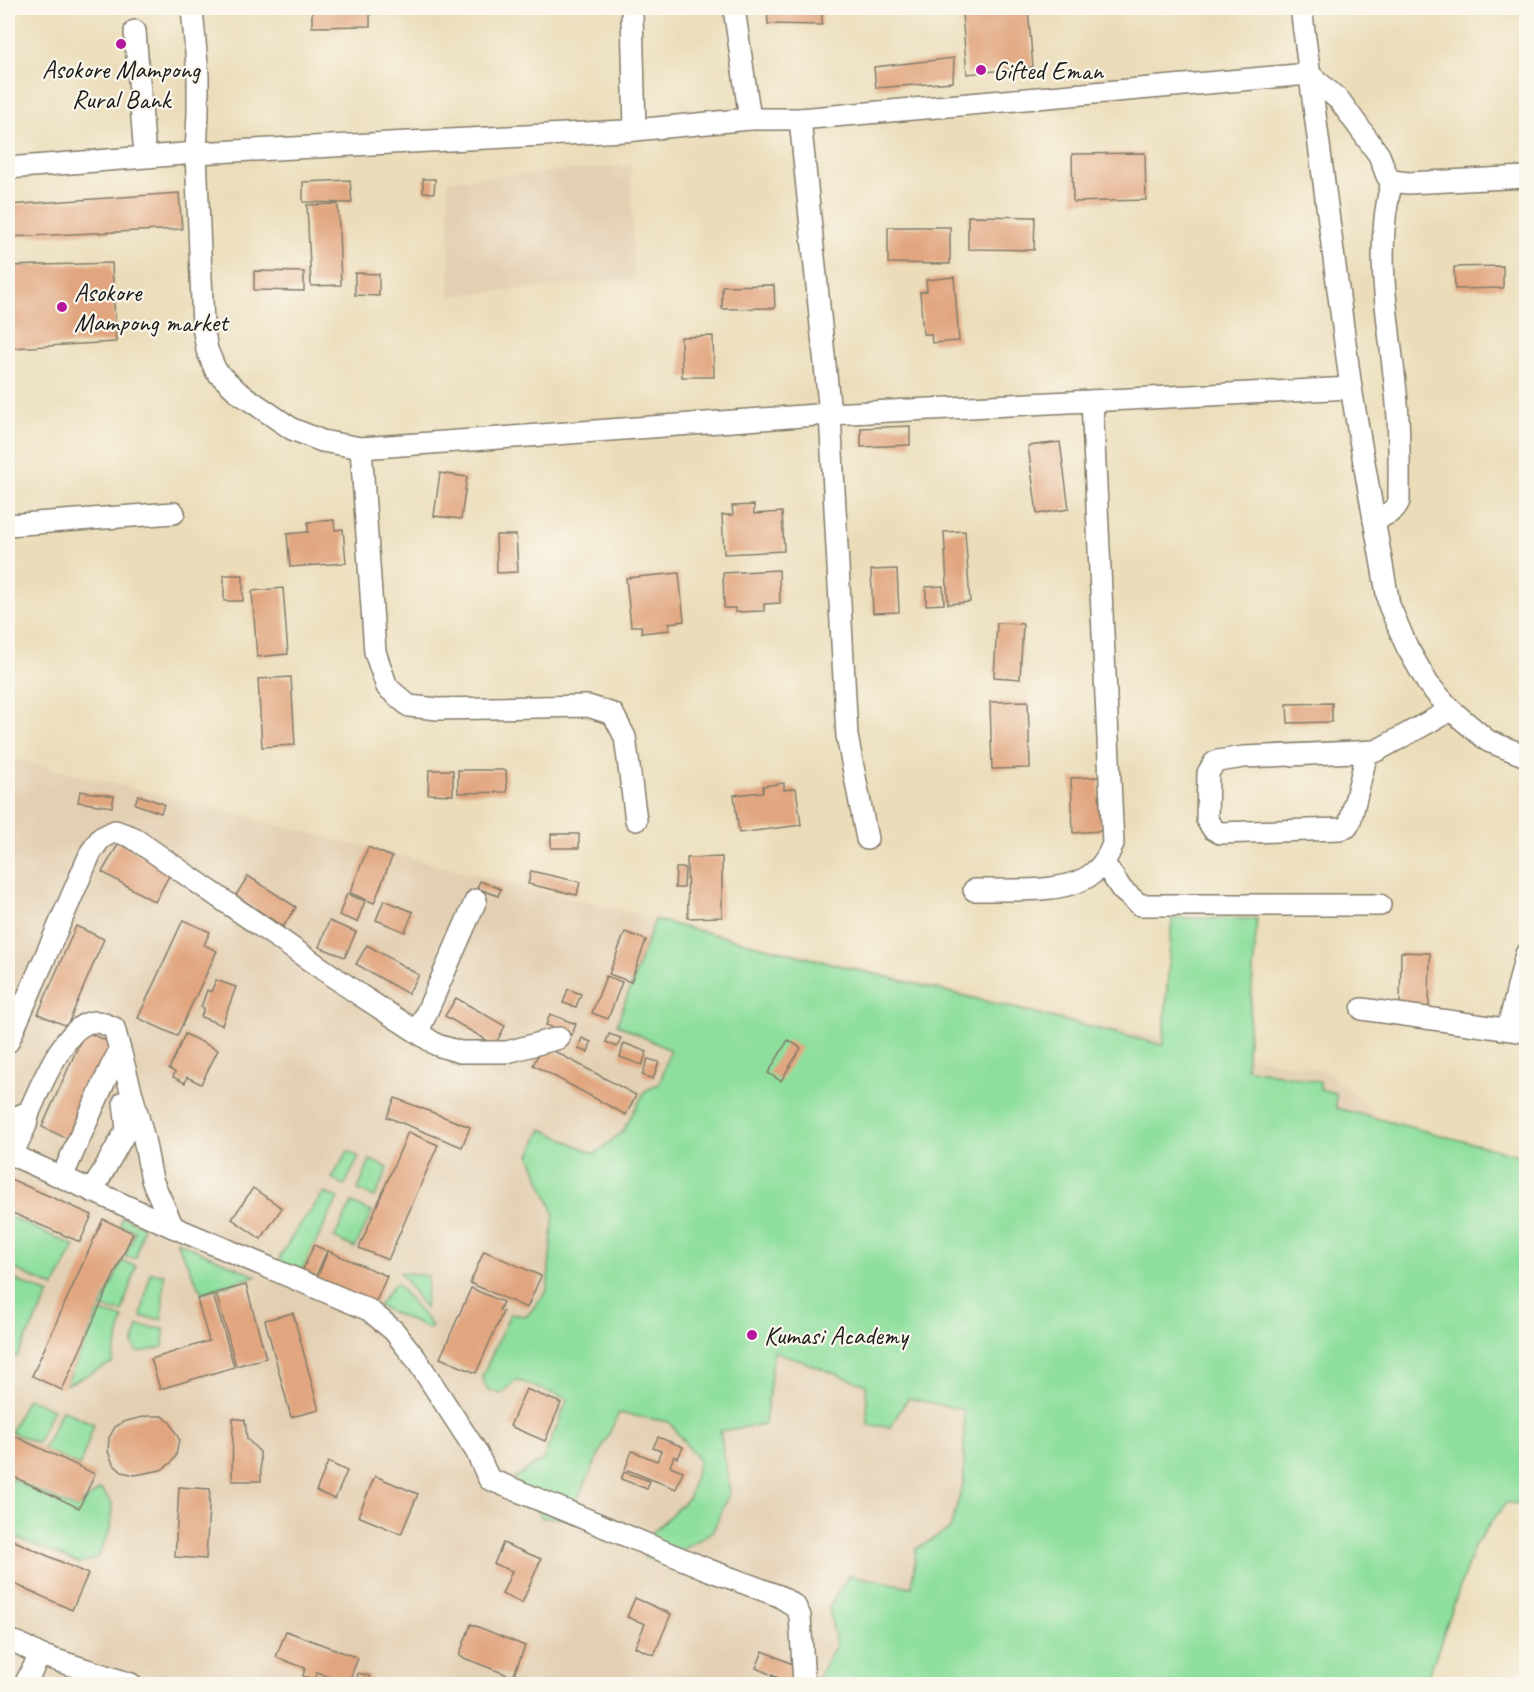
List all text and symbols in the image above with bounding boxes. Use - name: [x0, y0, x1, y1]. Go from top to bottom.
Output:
- marker: Asokore Mampong Rural Bank: [114, 37, 128, 51]
- place label: Asokore Mampong Rural Bank: [42, 53, 202, 116]
- place label: Gifted Eman: [993, 54, 1104, 87]
- marker: Gifted Eman: [974, 63, 988, 77]
- place label: Asokore Mampong market: [74, 276, 230, 339]
- marker: Asokore Mampong market: [55, 300, 69, 314]
- place label: Kumasi Academy: [764, 1319, 910, 1352]
- marker: Kumasi Academy: [745, 1328, 759, 1342]

